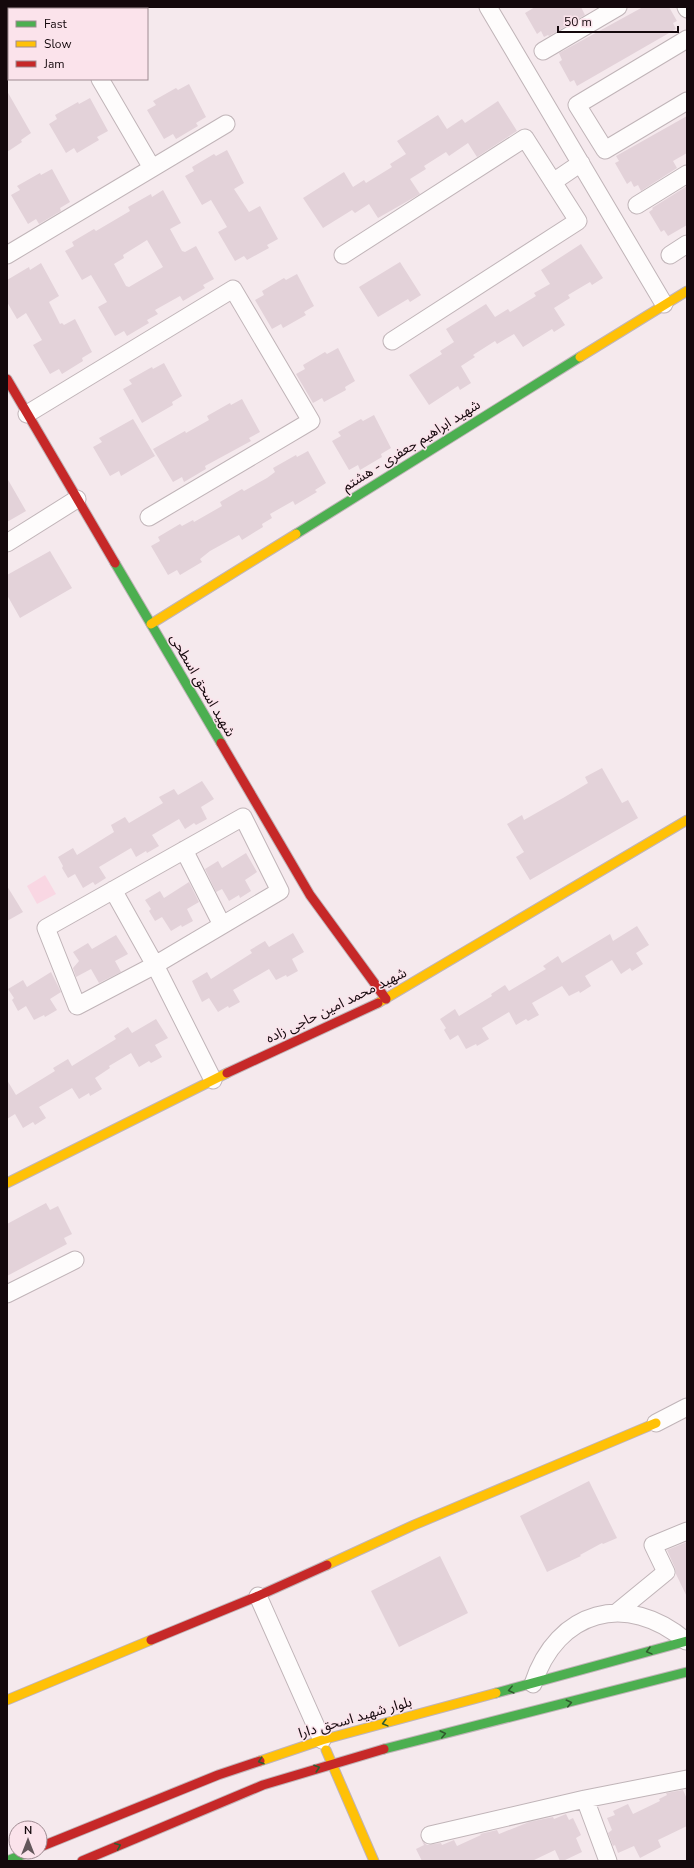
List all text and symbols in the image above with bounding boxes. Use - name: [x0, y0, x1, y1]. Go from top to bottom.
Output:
- legend: [8, 8, 148, 80]
- scale bar: [558, 8, 678, 34]
- text: 50 m: [564, 14, 592, 30]
- text: Fast: [44, 16, 67, 32]
- text: Slow: [44, 36, 72, 52]
- text: Jam: [43, 56, 65, 72]
- street label: شهید ابراهیم جعفری - هشتم: [339, 395, 484, 497]
- street label: شهید اسحق اسطحی: [165, 630, 240, 740]
- street label: شهید محمد امین حاجی زاده: [263, 963, 410, 1048]
- one-way arrow: [646, 1646, 653, 1655]
- one-way arrow: [508, 1685, 514, 1693]
- street label: بلوار شهید اسحق دارا: [296, 1692, 414, 1743]
- one-way arrow: [566, 1700, 572, 1708]
- one-way arrow: [382, 1718, 389, 1727]
- one-way arrow: [440, 1730, 446, 1738]
- one-way arrow: [257, 1756, 264, 1764]
- one-way arrow: [314, 1764, 321, 1773]
- north arrow: [8, 1820, 48, 1860]
- text: N: [24, 1823, 32, 1838]
- one-way arrow: [114, 1843, 122, 1851]

